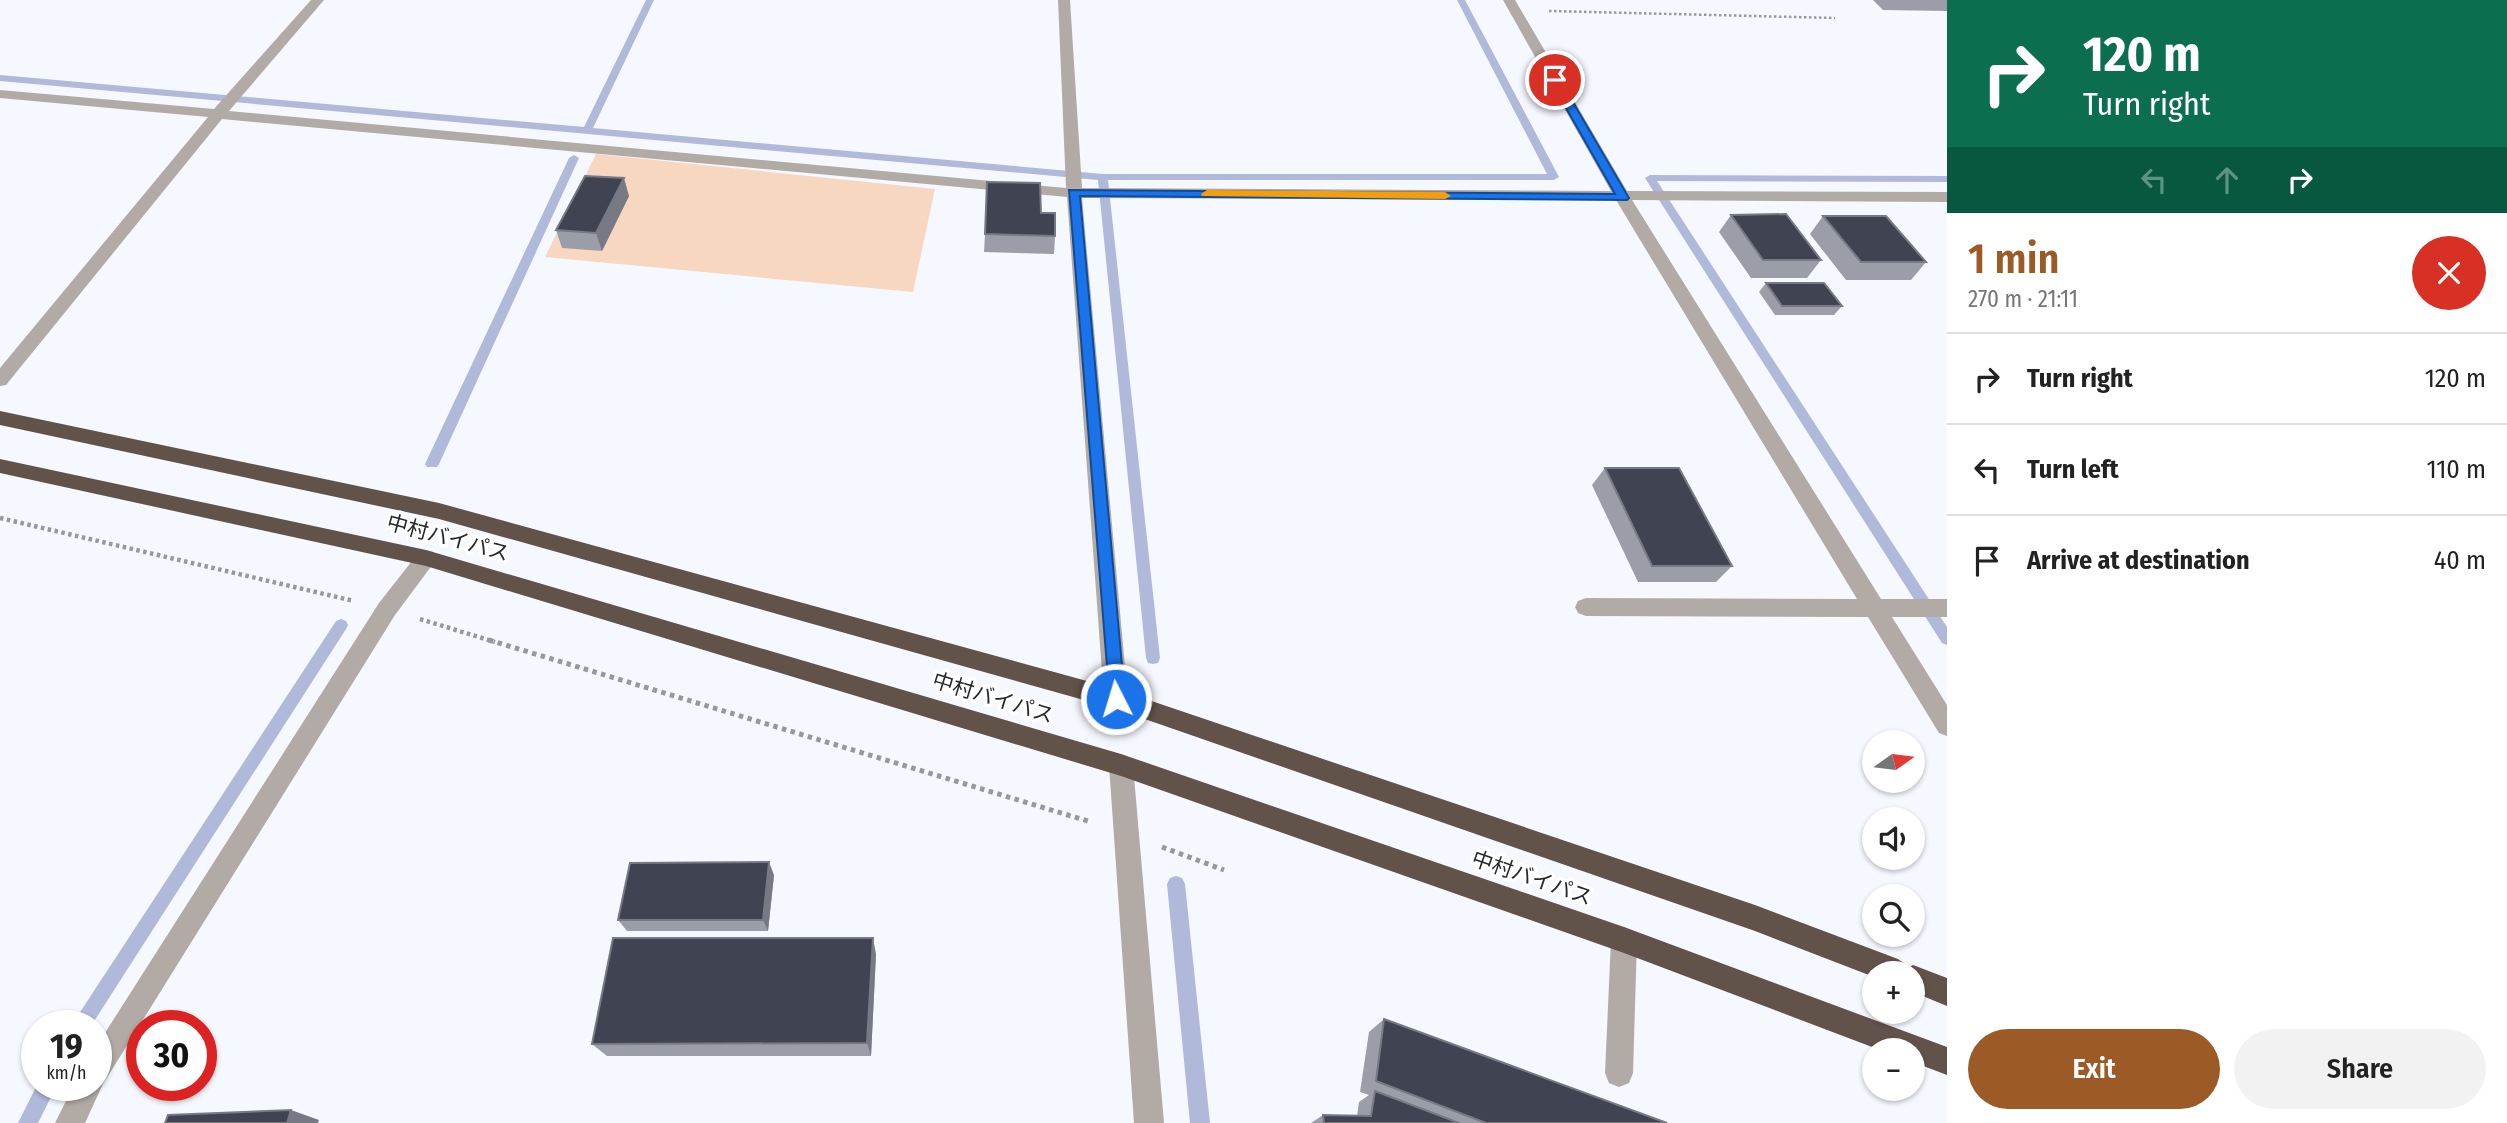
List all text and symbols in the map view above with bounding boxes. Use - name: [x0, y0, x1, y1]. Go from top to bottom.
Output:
- text: 120 m: [2083, 25, 2201, 84]
- icon: right: [1968, 28, 2059, 119]
- pin: [1525, 50, 1585, 110]
- icon: arrive: [1536, 61, 1574, 99]
- text: Turn right: [2083, 85, 2210, 123]
- icon: left: [2135, 161, 2173, 199]
- icon: ahead: [2208, 161, 2246, 199]
- icon: right: [2281, 161, 2319, 199]
- text: 1 min: [1968, 234, 2059, 284]
- button: close: [2412, 236, 2486, 310]
- text: 270 m · 21:11: [1968, 285, 2078, 313]
- icon: right: [1968, 360, 2006, 398]
- text: Turn right: [2027, 363, 2133, 394]
- text: 120 m: [2425, 363, 2486, 394]
- icon: left: [1968, 451, 2006, 489]
- text: Turn left: [2027, 454, 2119, 485]
- text: 110 m: [2426, 454, 2486, 485]
- street label: 中村バイパス: [384, 509, 512, 567]
- icon: arrive: [1968, 542, 2006, 580]
- text: Arrive at destination: [2027, 545, 2250, 576]
- text: 40 m: [2434, 545, 2486, 576]
- position arrow: [1079, 662, 1153, 736]
- street label: 中村バイパス: [929, 667, 1057, 729]
- north arrow: [1862, 730, 1925, 793]
- map controls: [1862, 730, 1925, 1101]
- button: sound: [1862, 807, 1925, 870]
- street label: 中村バイパス: [1468, 845, 1596, 911]
- button: search: [1862, 884, 1925, 947]
- button: +: [1862, 961, 1925, 1024]
- speed limit sign: 30: [126, 1010, 217, 1101]
- text: 19: [50, 1025, 83, 1067]
- button: Exit: [1968, 1029, 2220, 1109]
- button: Share: [2234, 1029, 2486, 1109]
- button: −: [1862, 1038, 1925, 1101]
- text: km/h: [46, 1062, 87, 1084]

